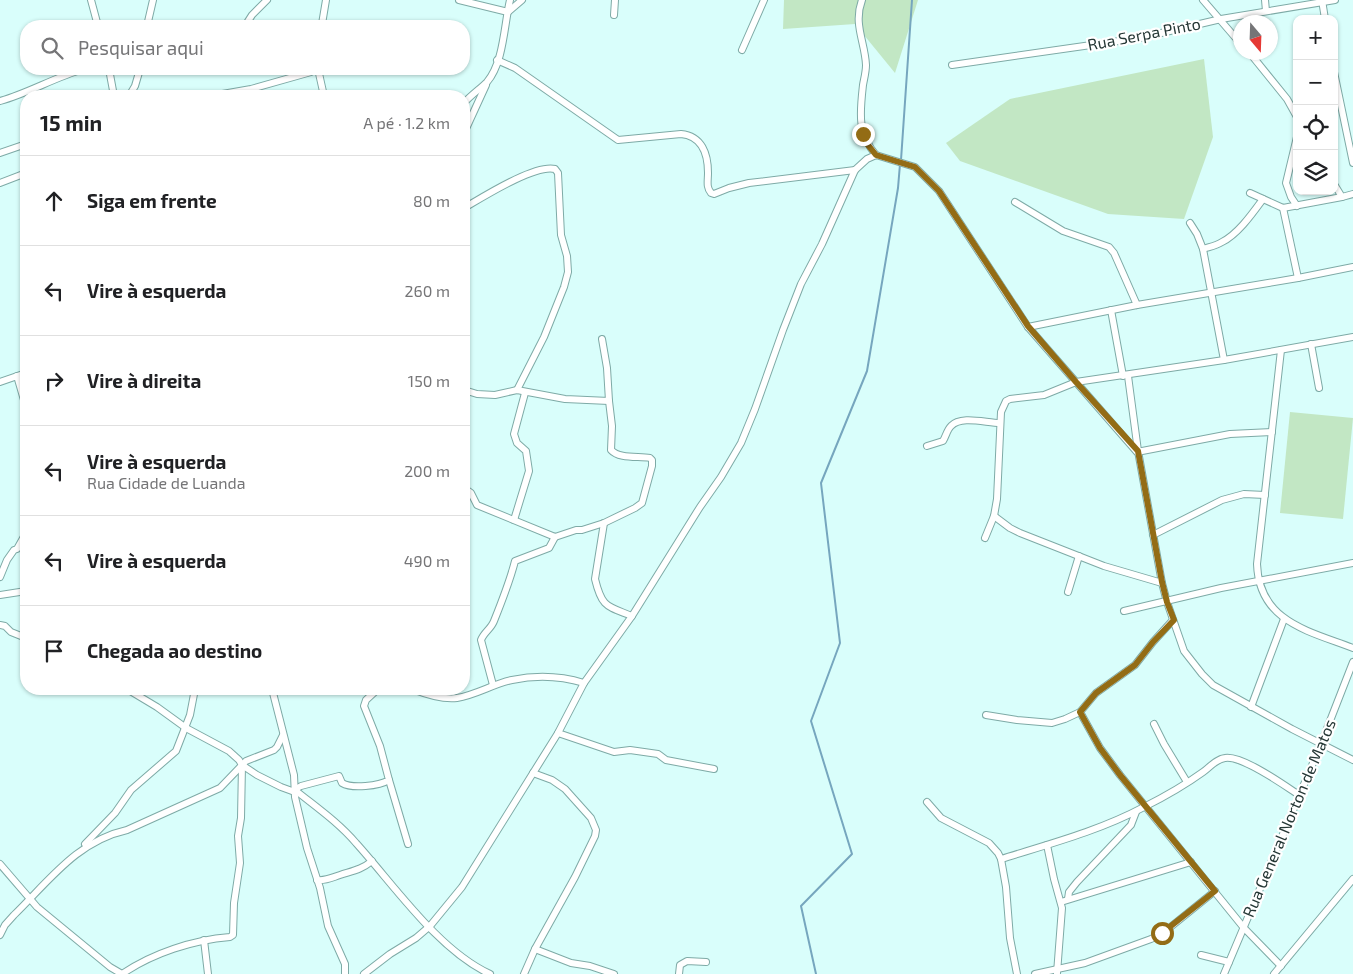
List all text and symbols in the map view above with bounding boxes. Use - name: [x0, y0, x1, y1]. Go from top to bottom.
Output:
- street label: Rua Serpa Pinto: [1086, 13, 1202, 54]
- north arrow: [1233, 15, 1278, 60]
- map controls: [1293, 15, 1338, 195]
- button: +: [1293, 15, 1338, 60]
- search box: [20, 20, 470, 75]
- icon: search: [38, 34, 66, 62]
- text: Pesquisar aqui: [78, 36, 204, 59]
- button: −: [1293, 60, 1338, 105]
- button: locate: [1293, 105, 1338, 150]
- text: 15 min: [40, 110, 102, 135]
- text: A pé · 1.2 km: [363, 113, 450, 132]
- route end: [852, 123, 875, 146]
- button: layers: [1293, 150, 1338, 195]
- icon: ahead: [40, 187, 68, 215]
- text: Siga em frente: [87, 189, 217, 212]
- text: 80 m: [413, 191, 450, 210]
- icon: left: [40, 277, 68, 305]
- text: Vire à esquerda: [87, 279, 226, 302]
- text: 260 m: [405, 281, 450, 300]
- icon: right: [40, 367, 68, 395]
- text: Vire à direita: [87, 369, 201, 392]
- text: 150 m: [408, 371, 450, 390]
- text: Vire à esquerda: [87, 450, 226, 473]
- icon: left: [40, 457, 68, 485]
- text: 200 m: [404, 461, 450, 480]
- text: Rua Cidade de Luanda: [87, 473, 245, 492]
- icon: left: [40, 547, 68, 575]
- text: Vire à esquerda: [87, 549, 226, 572]
- text: 490 m: [404, 551, 450, 570]
- icon: arrive: [40, 637, 68, 665]
- text: Chegada ao destino: [87, 639, 262, 662]
- street label: Rua General Norton de Matos: [1238, 716, 1339, 920]
- route start: [1151, 922, 1174, 945]

